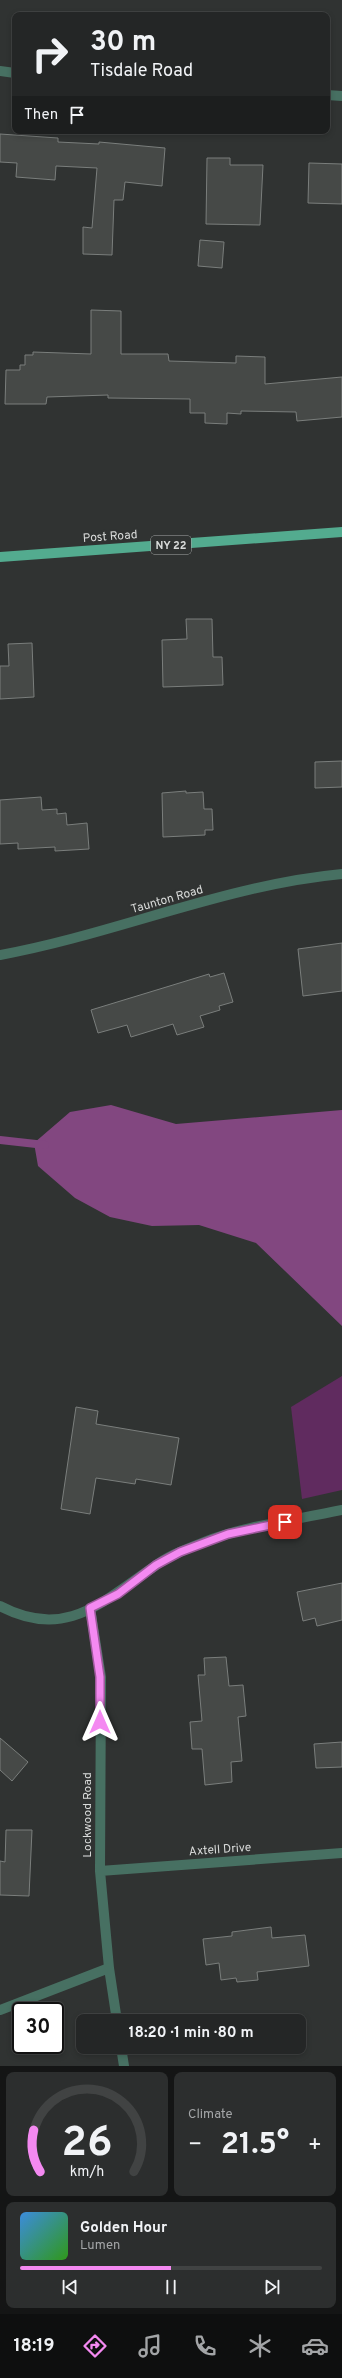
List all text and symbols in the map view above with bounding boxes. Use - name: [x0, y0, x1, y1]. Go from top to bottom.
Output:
- text: 30 m: [90, 25, 156, 61]
- icon: right: [24, 28, 76, 80]
- text: Tisdale Road: [90, 60, 193, 83]
- icon: arrive: [66, 104, 88, 126]
- text: Then: [24, 106, 58, 125]
- street label: Post Road: [82, 527, 138, 547]
- road number: NY 22: [151, 536, 191, 554]
- street label: Taunton Road: [129, 882, 205, 918]
- pin: [268, 1505, 302, 1539]
- icon: arrive: [274, 1511, 296, 1533]
- position arrow: [79, 1701, 121, 1743]
- street label: Lockwood Road: [80, 1772, 96, 1858]
- street label: Axtell Drive: [188, 1840, 252, 1860]
- speed limit sign: 30: [12, 2002, 64, 2054]
- text: 18:20 · 1 min · 80 m: [128, 2024, 254, 2043]
- text: Climate: [188, 2107, 233, 2123]
- text: 26: [62, 2118, 113, 2171]
- text: 21.5°: [221, 2127, 289, 2164]
- text: −: [188, 2132, 202, 2159]
- text: +: [308, 2132, 322, 2159]
- text: km/h: [70, 2163, 104, 2181]
- text: Golden Hour: [80, 2219, 167, 2238]
- text: Lumen: [80, 2238, 120, 2254]
- icon: previous: [59, 2276, 81, 2298]
- icon: pause: [160, 2276, 182, 2298]
- icon: next: [261, 2276, 283, 2298]
- icon: directions: [81, 2332, 109, 2360]
- icon: music: [136, 2332, 164, 2360]
- icon: phone: [191, 2332, 219, 2360]
- icon: climate: [246, 2332, 274, 2360]
- icon: car: [301, 2332, 329, 2360]
- text: 18:19: [13, 2335, 55, 2358]

